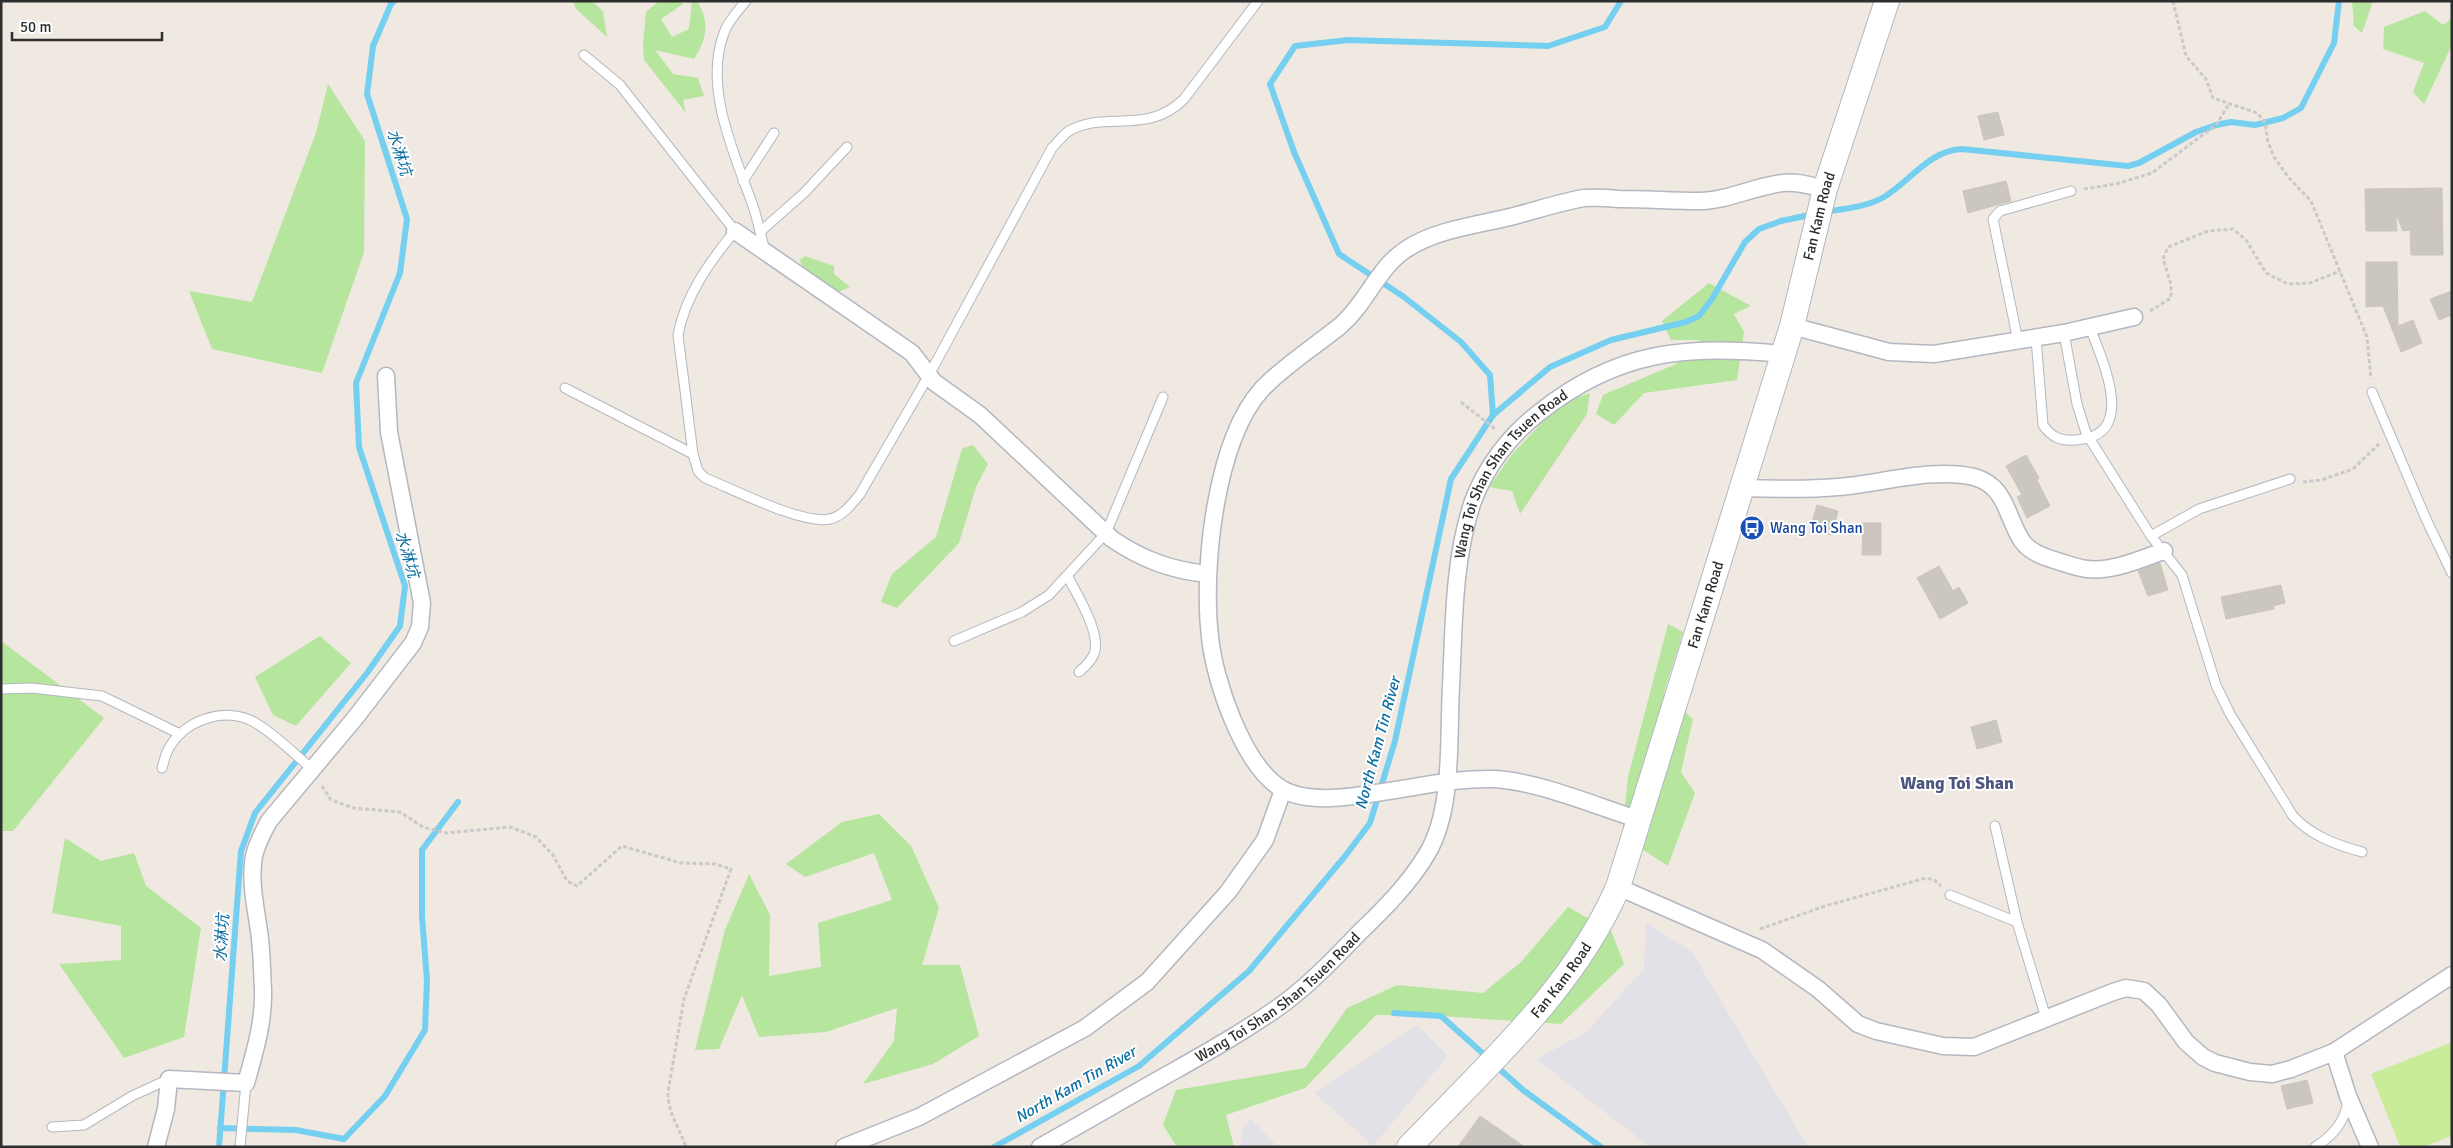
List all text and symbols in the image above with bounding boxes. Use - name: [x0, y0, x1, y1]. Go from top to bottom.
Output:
- scale bar: [12, 10, 162, 42]
- text: 50 m: [20, 18, 51, 36]
- water label: 水淋坑: [382, 126, 417, 180]
- street label: Fan Kam Road: [1799, 170, 1839, 262]
- street label: Wang Toi Shan Shan Tsuen Road: [1451, 386, 1571, 560]
- bus stop icon: Wang Toi Shan: [1739, 515, 1765, 541]
- place label: Wang Toi Shan: [1770, 519, 1863, 537]
- water label: 水淋坑: [390, 528, 424, 582]
- street label: Fan Kam Road: [1684, 559, 1728, 651]
- water label: North Kam Tin River: [1351, 673, 1406, 812]
- district label: Wang Toi Shan: [1900, 772, 2014, 794]
- water label: 水淋坑: [210, 911, 234, 963]
- street label: Wang Toi Shan Shan Tsuen Road: [1192, 928, 1364, 1066]
- street label: Fan Kam Road: [1527, 939, 1595, 1022]
- water label: North Kam Tin River: [1011, 1041, 1141, 1128]

